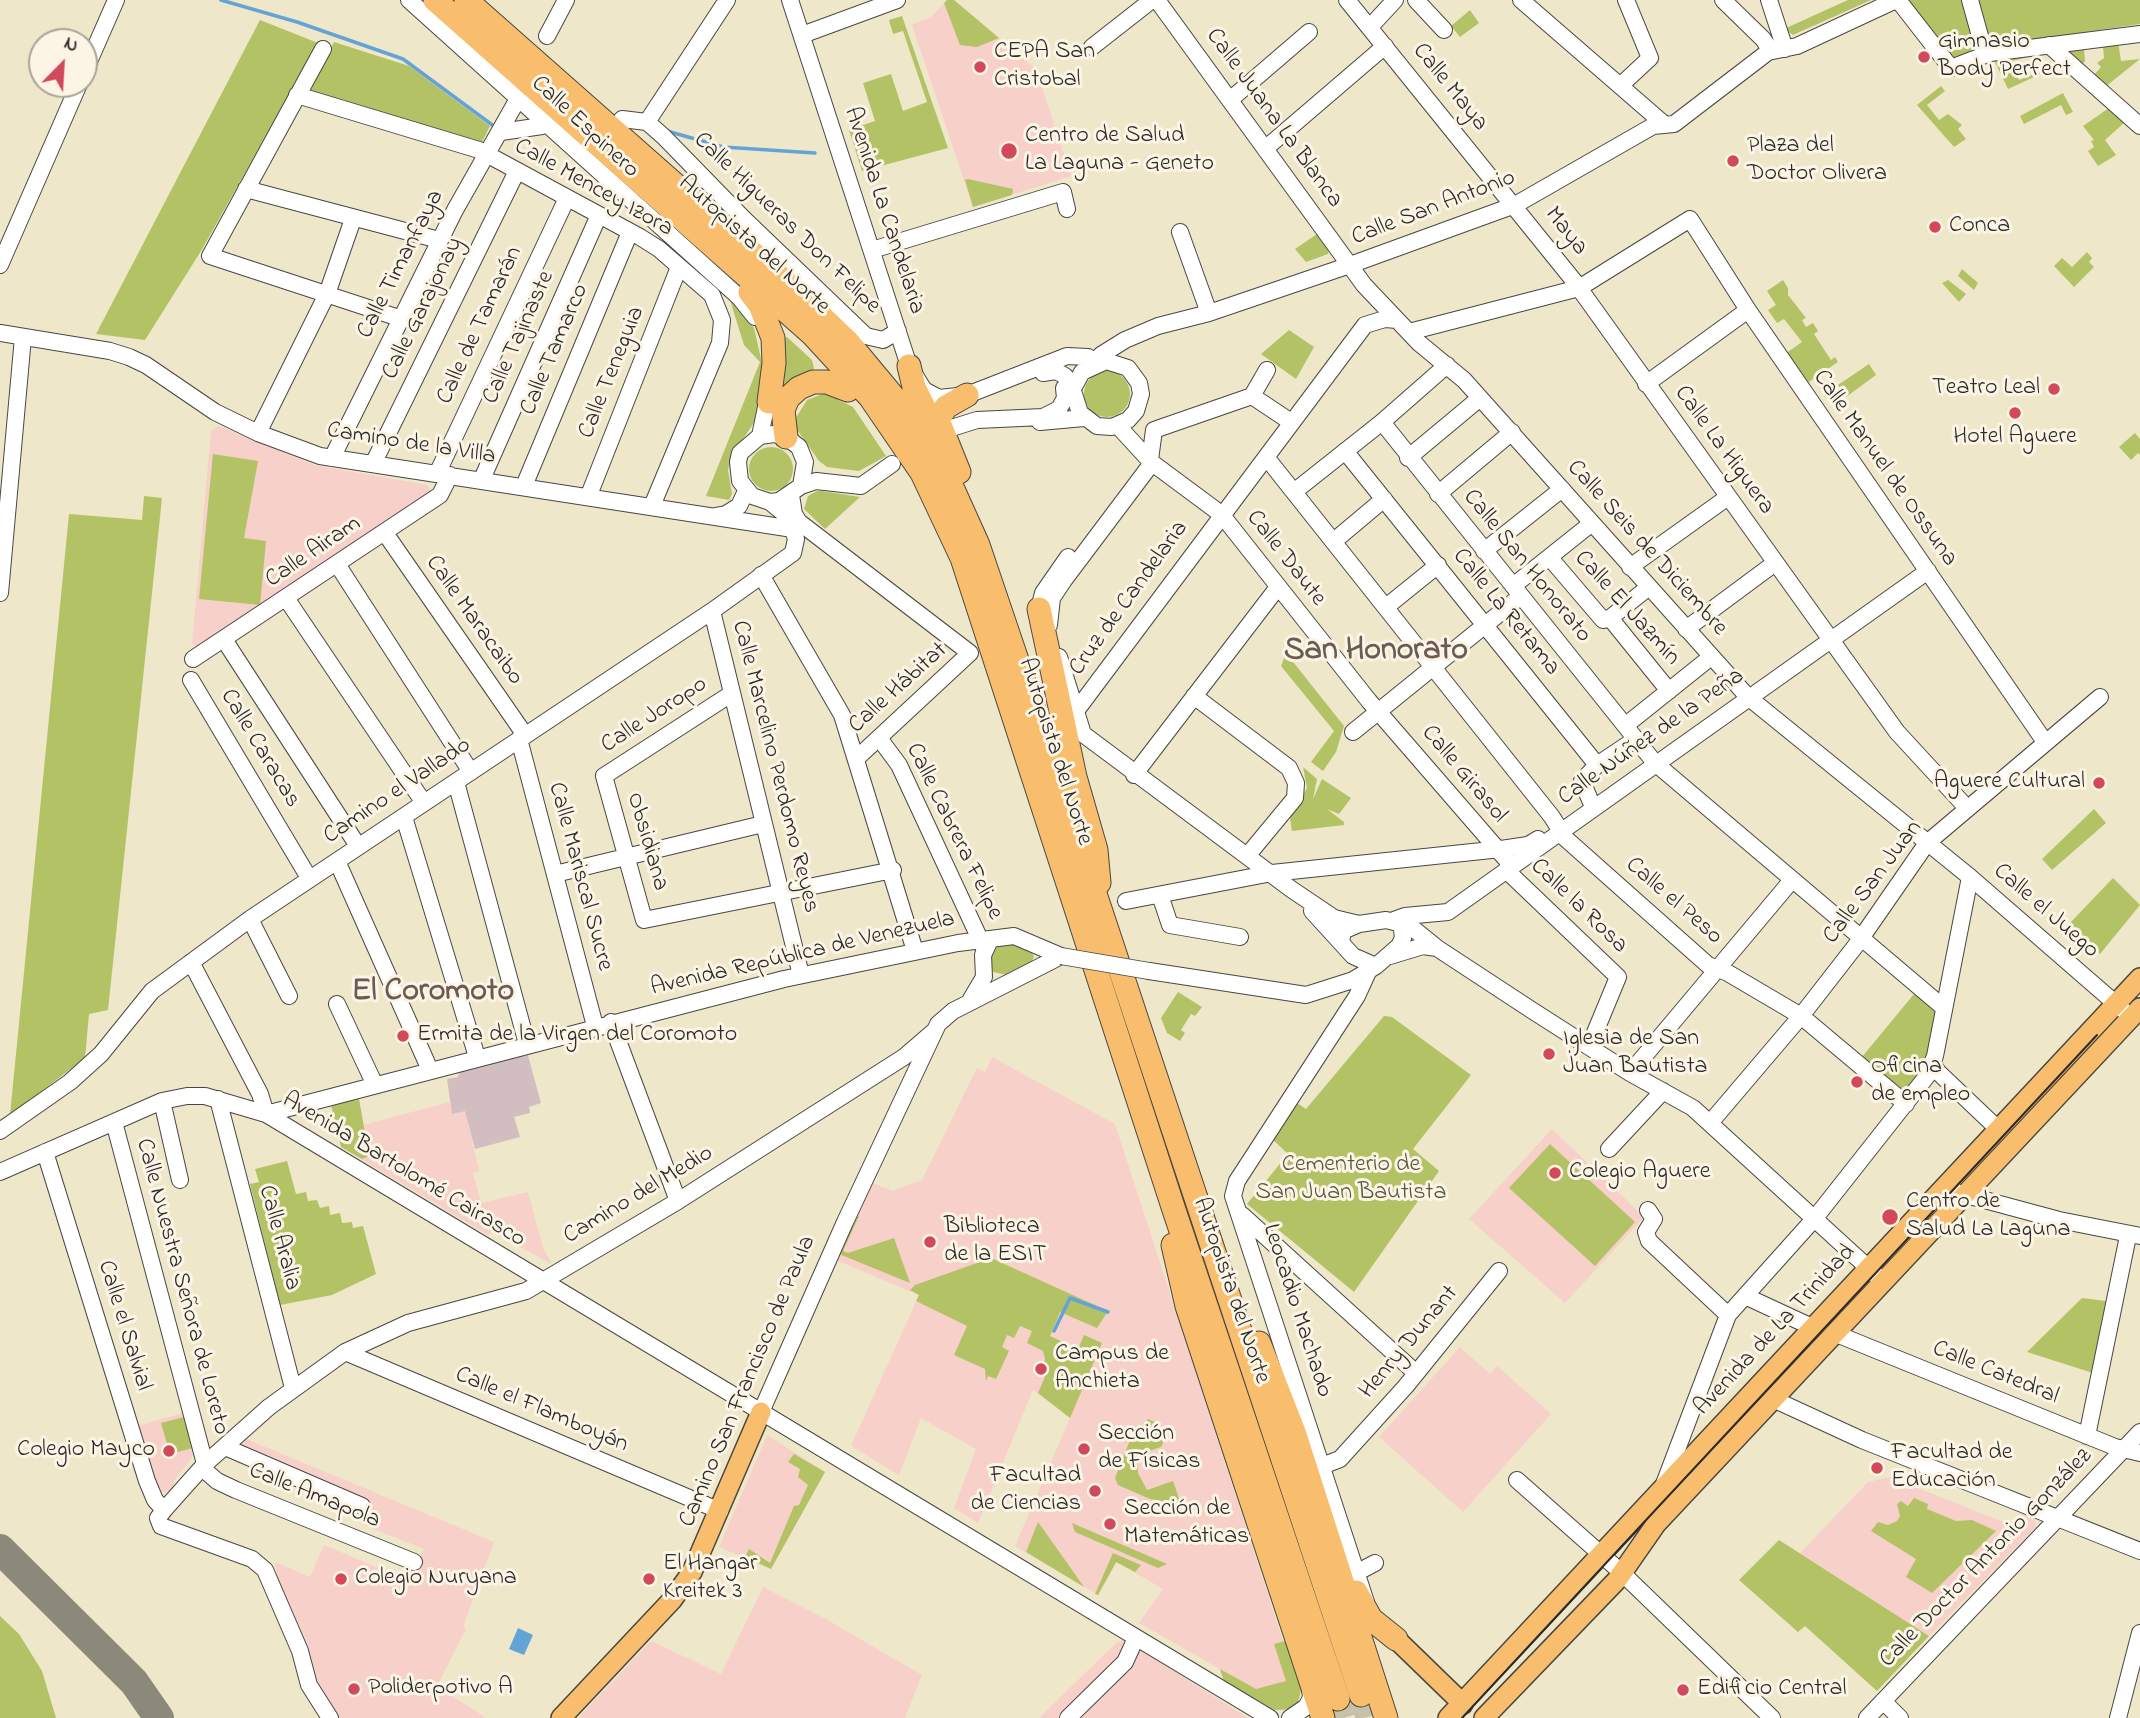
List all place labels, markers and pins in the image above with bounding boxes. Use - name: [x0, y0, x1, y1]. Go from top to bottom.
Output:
- place label: Gimnasio Body Perfect: [1938, 29, 2071, 85]
- place label: CEPA San Cristobal: [994, 39, 1095, 95]
- marker: Gimnasio Body Perfect: [1916, 49, 1932, 65]
- marker: CEPA San Cristobal: [972, 59, 988, 75]
- place label: Centro de Salud La Laguna - Geneto: [1025, 123, 1214, 179]
- place label: Plaza del Doctor Olivera: [1747, 133, 1887, 189]
- marker: Centro de Salud La Laguna - Geneto: [999, 141, 1019, 161]
- marker: Plaza del Doctor Olivera: [1725, 153, 1741, 169]
- place label: Conca: [1949, 213, 2010, 241]
- marker: Conca: [1927, 219, 1943, 235]
- place label: Teatro Leal: [1932, 375, 2040, 403]
- marker: Teatro Leal: [2046, 381, 2062, 397]
- marker: Hotel Aguere: [2007, 405, 2023, 421]
- place label: Hotel Aguere: [1953, 424, 2077, 452]
- place label: Aguere Cultural: [1934, 769, 2085, 797]
- marker: Aguere Cultural: [2091, 775, 2107, 791]
- place label: Ermita de la Virgen del Coromoto: [417, 1022, 737, 1050]
- place label: Iglesia de San Juan Bautista: [1563, 1026, 1708, 1082]
- marker: Ermita de la Virgen del Coromoto: [395, 1028, 411, 1044]
- marker: Iglesia de San Juan Bautista: [1541, 1046, 1557, 1062]
- place label: Oficina de empleo: [1871, 1054, 1970, 1110]
- marker: Oficina de empleo: [1849, 1074, 1865, 1090]
- place label: Colegio Aguere: [1569, 1159, 1711, 1187]
- marker: Colegio Aguere: [1547, 1165, 1563, 1181]
- place label: Centro de Salud La Laguna: [1906, 1189, 2070, 1245]
- marker: Centro de Salud La Laguna: [1880, 1207, 1900, 1227]
- place label: Biblioteca de la ESIT: [944, 1214, 1047, 1270]
- marker: Biblioteca de la ESIT: [922, 1234, 938, 1250]
- place label: Campus de Anchieta: [1055, 1341, 1169, 1397]
- marker: Campus de Anchieta: [1033, 1361, 1049, 1377]
- place label: Sección de Físicas: [1098, 1421, 1200, 1477]
- place label: Colegio Mayco: [17, 1437, 155, 1465]
- place label: Facultad de Educación: [1891, 1440, 2013, 1496]
- marker: Sección de Físicas: [1076, 1441, 1092, 1457]
- marker: Colegio Mayco: [161, 1443, 177, 1459]
- marker: Facultad de Educación: [1869, 1460, 1885, 1476]
- place label: Facultad de Ciencias: [971, 1463, 1081, 1519]
- marker: Facultad de Ciencias: [1087, 1483, 1103, 1499]
- place label: Sección de Matemáticas: [1124, 1496, 1249, 1552]
- marker: Sección de Matemáticas: [1102, 1516, 1118, 1532]
- place label: El Hangar Kreitek 3: [663, 1551, 758, 1607]
- place label: Colegio Nuryana: [355, 1565, 517, 1593]
- marker: Colegio Nuryana: [333, 1571, 349, 1587]
- marker: El Hangar Kreitek 3: [641, 1571, 657, 1587]
- place label: Poliderpotivo A: [368, 1675, 513, 1703]
- place label: Edificio Central: [1697, 1676, 1847, 1704]
- marker: Poliderpotivo A: [346, 1681, 362, 1697]
- marker: Edificio Central: [1675, 1682, 1691, 1698]

